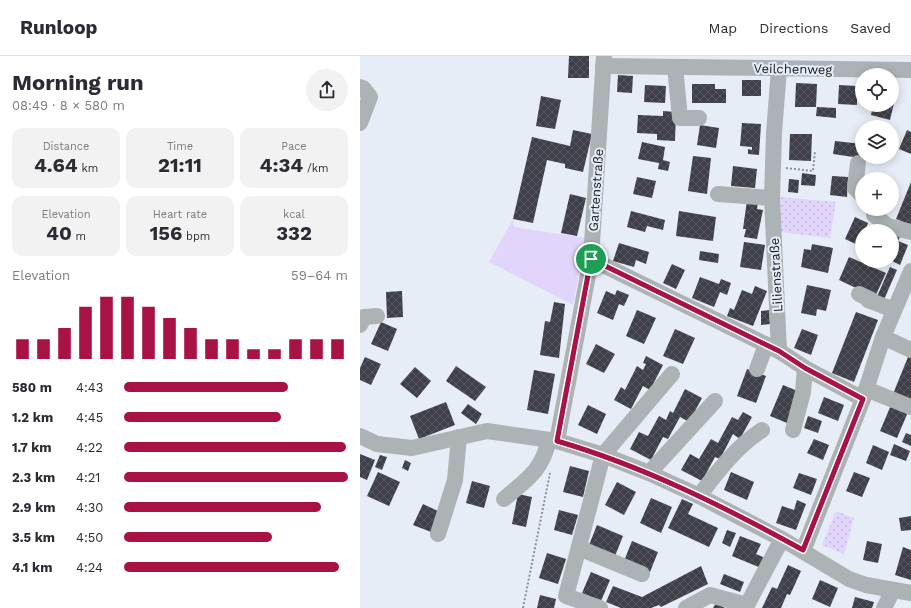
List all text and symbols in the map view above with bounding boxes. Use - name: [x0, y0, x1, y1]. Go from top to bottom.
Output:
- text: Runloop: [20, 16, 97, 39]
- text: Map: [709, 20, 737, 36]
- text: Directions: [759, 20, 828, 36]
- text: Saved: [850, 20, 891, 36]
- street label: Veilchenweg: [754, 61, 833, 77]
- map controls: [855, 68, 899, 268]
- button: locate: [855, 68, 899, 112]
- button: share: [306, 69, 348, 111]
- text: Morning run: [12, 70, 144, 95]
- text: 08:49 · 8 × 580 m: [12, 98, 125, 113]
- button: layers: [855, 120, 899, 164]
- text: Distance: [43, 140, 89, 153]
- text: Time: [167, 140, 193, 153]
- text: Pace: [281, 140, 307, 153]
- street label: Gartenstraße: [586, 148, 606, 232]
- text: 4.64: [34, 153, 78, 177]
- text: 21:11: [158, 153, 202, 177]
- text: 4:34: [259, 153, 303, 177]
- text: km: [78, 162, 98, 175]
- text: /km: [303, 162, 329, 175]
- button: +: [855, 172, 899, 216]
- text: Elevation: [41, 208, 91, 221]
- text: Heart rate: [153, 208, 207, 221]
- text: kcal: [283, 208, 305, 221]
- text: 40: [46, 221, 72, 245]
- text: 156: [150, 221, 182, 245]
- text: 332: [276, 221, 312, 245]
- button: −: [855, 224, 899, 268]
- text: m: [72, 230, 86, 243]
- text: bpm: [182, 230, 210, 243]
- street label: Lilienstraße: [767, 237, 785, 313]
- pin: [574, 242, 608, 276]
- icon: arrive: [580, 248, 602, 270]
- text: Elevation: [12, 268, 70, 283]
- text: 59–64 m: [291, 268, 348, 283]
- text: 580 m: [12, 380, 52, 395]
- text: 4:43: [76, 380, 103, 395]
- text: 1.2 km: [12, 410, 53, 425]
- text: 4:45: [76, 410, 103, 425]
- text: 1.7 km: [12, 440, 52, 455]
- text: 4:22: [76, 440, 103, 455]
- text: 2.3 km: [12, 470, 55, 485]
- text: 4:21: [76, 470, 100, 485]
- text: 2.9 km: [12, 500, 56, 515]
- text: 4:30: [76, 500, 103, 515]
- text: 3.5 km: [12, 530, 55, 545]
- text: 4:50: [76, 530, 103, 545]
- text: 4.1 km: [12, 560, 52, 575]
- text: 4:24: [76, 560, 103, 575]

